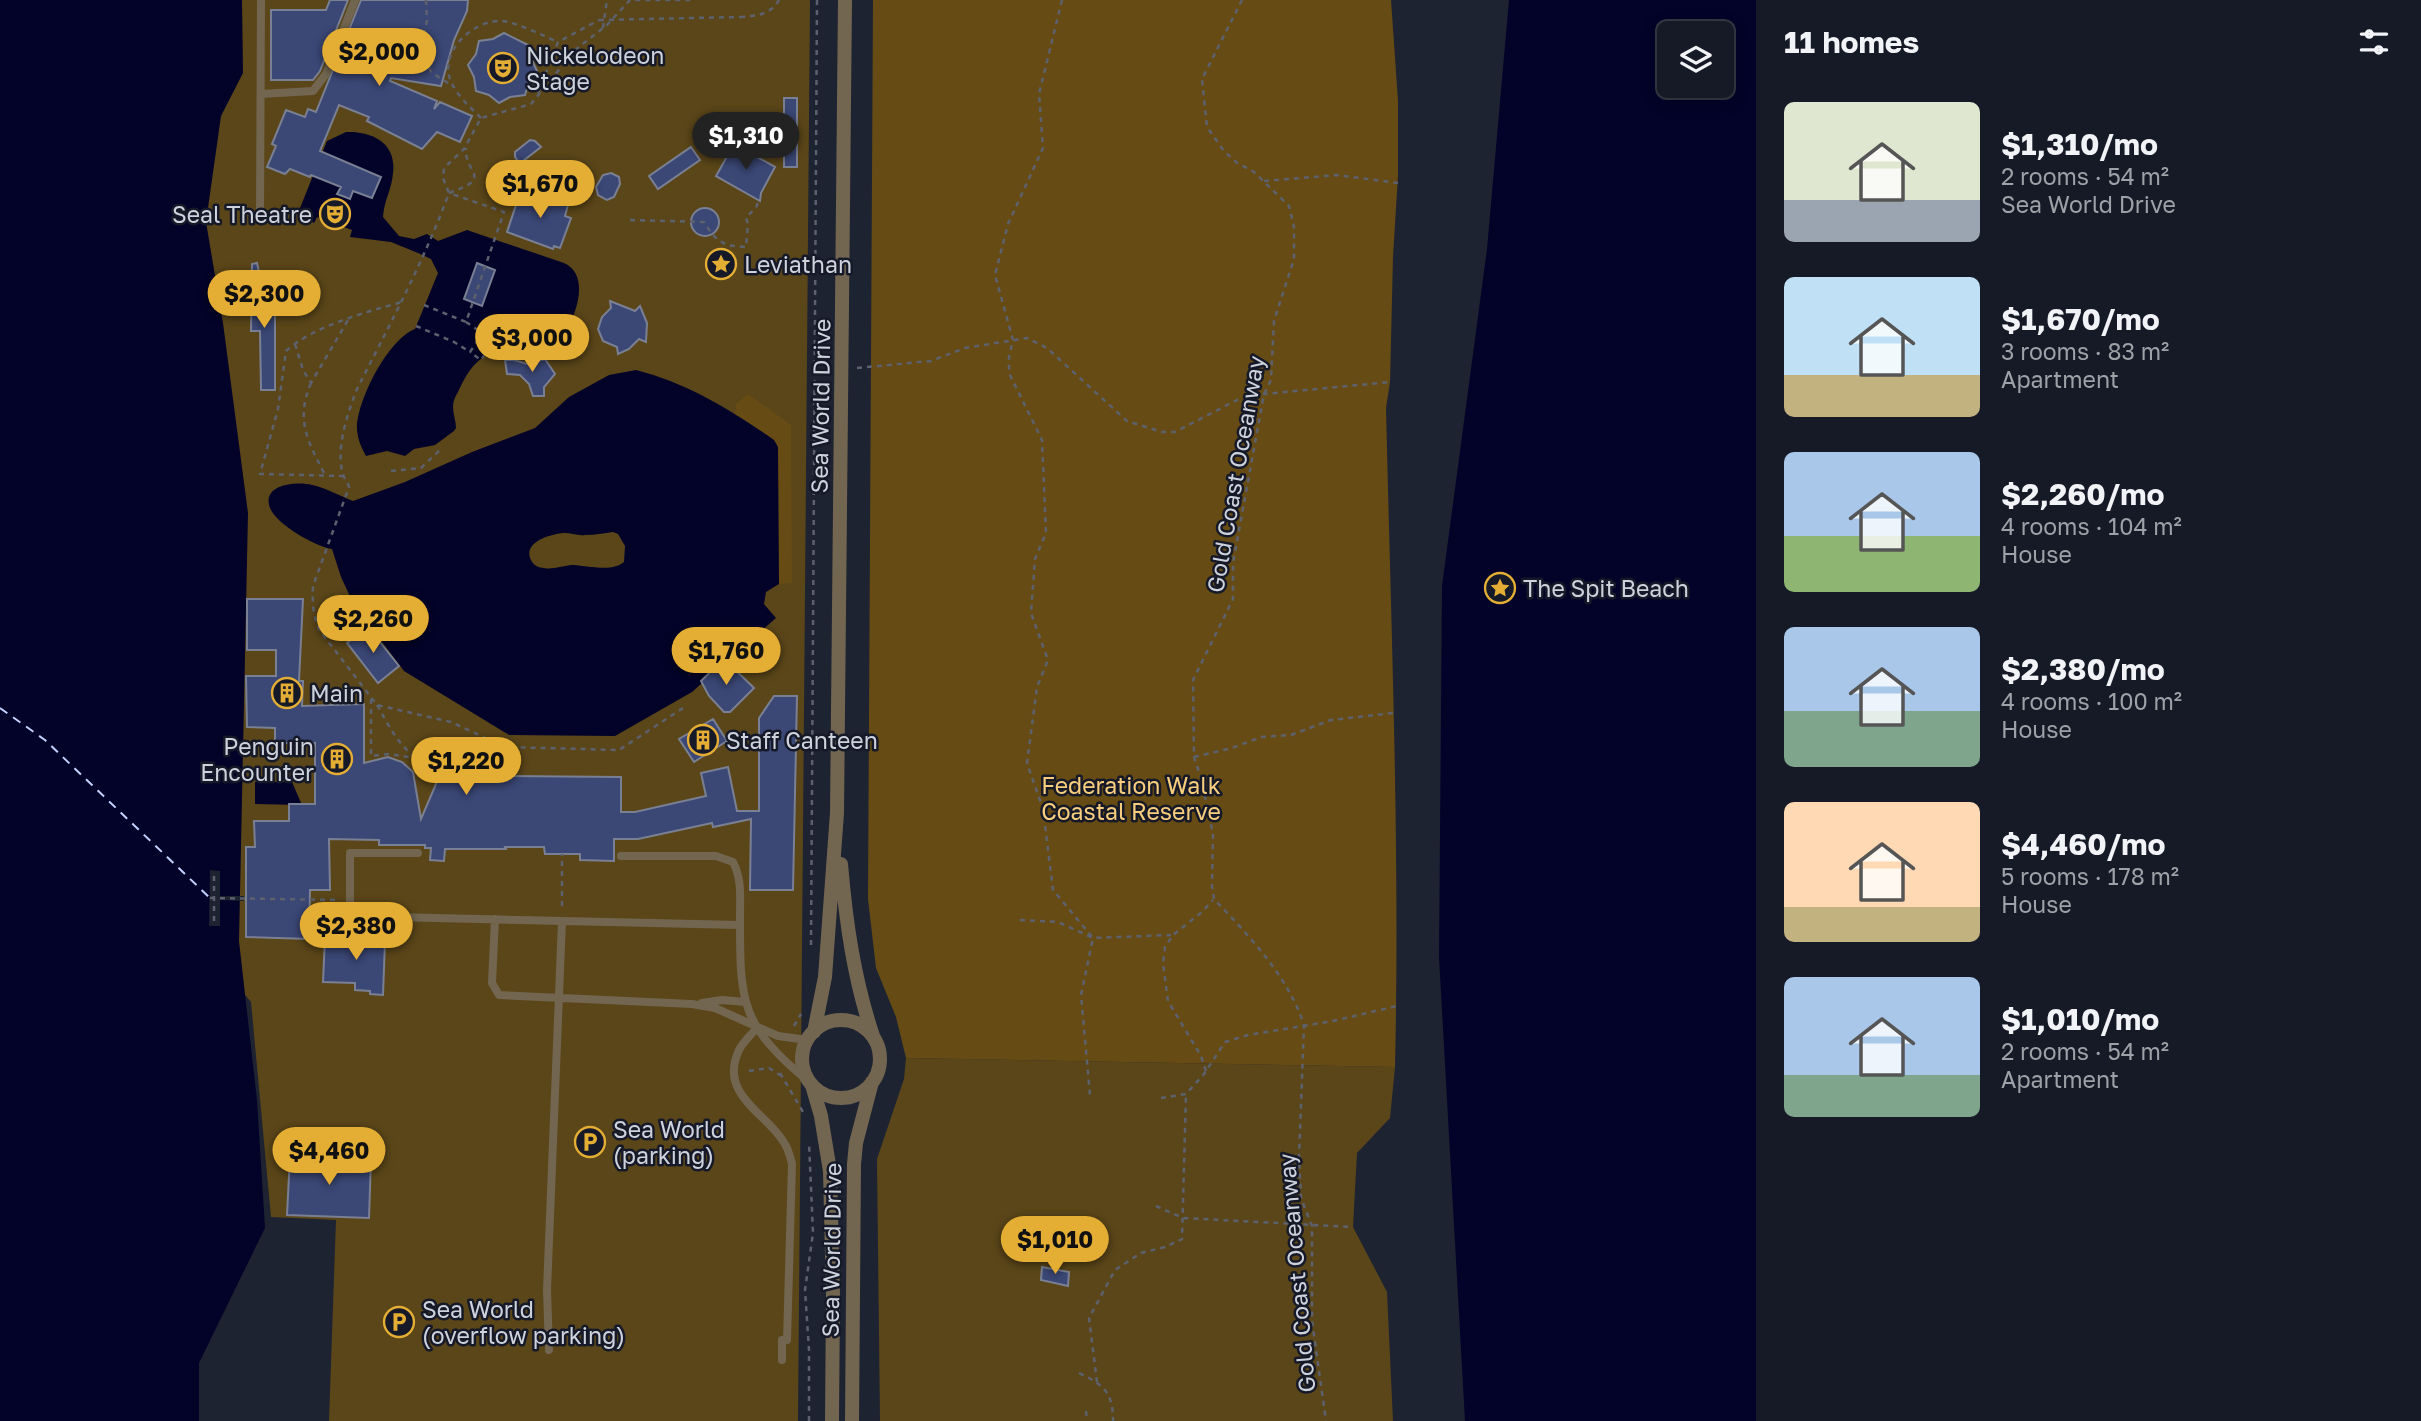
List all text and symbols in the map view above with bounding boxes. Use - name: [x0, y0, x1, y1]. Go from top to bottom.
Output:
- map controls: [1657, 21, 1734, 98]
- button: layers: [1657, 21, 1734, 98]
- icon: filters: [2355, 23, 2393, 61]
- text: 11 homes: [1784, 24, 1919, 60]
- pin: $2,000: [322, 28, 436, 88]
- text: $2,000: [338, 37, 420, 65]
- place label: Nickelodeon Stage: [526, 41, 664, 95]
- theatre icon: Nickelodeon Stage: [486, 51, 520, 85]
- pin: $1,310: [689, 113, 803, 172]
- text: $1,310: [708, 121, 784, 149]
- text: $1,310/mo: [2001, 126, 2158, 162]
- icon: home: [1840, 130, 1924, 214]
- pin: $1,670: [483, 160, 597, 220]
- text: 2 rooms · 54 m²: [2001, 162, 2169, 190]
- text: $1,670: [502, 169, 578, 197]
- text: Sea World Drive: [2001, 190, 2176, 218]
- theatre icon: Seal Theatre: [318, 197, 352, 231]
- place label: Seal Theatre: [172, 200, 312, 228]
- place icon: Leviathan: [704, 247, 738, 281]
- place label: Leviathan: [744, 250, 852, 278]
- pin: $2,300: [207, 270, 321, 330]
- text: $2,300: [224, 279, 304, 307]
- text: $1,670/mo: [2001, 301, 2160, 337]
- icon: home: [1840, 305, 1924, 389]
- pin: $3,000: [475, 314, 589, 374]
- street label: Sea World Drive: [804, 318, 836, 494]
- text: $3,000: [491, 323, 573, 351]
- text: 3 rooms · 83 m²: [2001, 337, 2169, 365]
- street label: Gold Coast Oceanway: [1200, 353, 1270, 595]
- text: Apartment: [2001, 365, 2119, 393]
- text: $2,260/mo: [2001, 476, 2165, 512]
- icon: home: [1840, 480, 1924, 564]
- text: 4 rooms · 104 m²: [2001, 512, 2182, 540]
- text: House: [2001, 540, 2072, 568]
- place icon: The Spit Beach: [1483, 571, 1517, 605]
- place label: The Spit Beach: [1523, 574, 1689, 602]
- pin: $2,260: [316, 596, 430, 655]
- text: $2,260: [333, 604, 413, 632]
- pin: $1,760: [669, 628, 783, 687]
- text: $1,760: [688, 636, 764, 664]
- text: $2,380/mo: [2001, 651, 2165, 687]
- icon: home: [1840, 655, 1924, 739]
- building icon: Main: [270, 676, 304, 710]
- place label: Main: [310, 679, 363, 707]
- text: 4 rooms · 100 m²: [2001, 687, 2182, 715]
- text: House: [2001, 715, 2072, 743]
- building icon: Staff Canteen: [686, 723, 720, 757]
- place label: Staff Canteen: [726, 726, 878, 754]
- place label: Penguin Encounter: [200, 732, 314, 786]
- pin: $1,220: [409, 738, 523, 797]
- building icon: Penguin Encounter: [320, 742, 354, 776]
- text: $1,220: [427, 746, 505, 774]
- park label: Federation Walk Coastal Reserve: [1041, 771, 1221, 825]
- text: $4,460/mo: [2001, 826, 2165, 862]
- icon: home: [1840, 830, 1924, 914]
- text: 5 rooms · 178 m²: [2001, 862, 2179, 890]
- text: House: [2001, 890, 2072, 918]
- pin: $2,380: [299, 902, 413, 962]
- text: $2,380: [316, 911, 396, 939]
- text: $1,010/mo: [2001, 1001, 2159, 1037]
- icon: home: [1840, 1005, 1924, 1089]
- text: 2 rooms · 54 m²: [2001, 1037, 2169, 1065]
- text: Apartment: [2001, 1065, 2119, 1093]
- place label: Sea World (parking): [613, 1115, 725, 1169]
- parking icon: Sea World (parking): [573, 1125, 607, 1159]
- pin: $4,460: [272, 1128, 386, 1187]
- text: $4,460: [288, 1136, 370, 1164]
- street label: Gold Coast Oceanway: [1272, 1152, 1320, 1394]
- street label: Sea World Drive: [815, 1162, 847, 1338]
- pin: $1,010: [998, 1216, 1112, 1276]
- text: $1,010: [1017, 1225, 1093, 1253]
- place label: Sea World (overflow parking): [422, 1295, 625, 1349]
- parking icon: Sea World (overflow parking): [382, 1305, 416, 1339]

